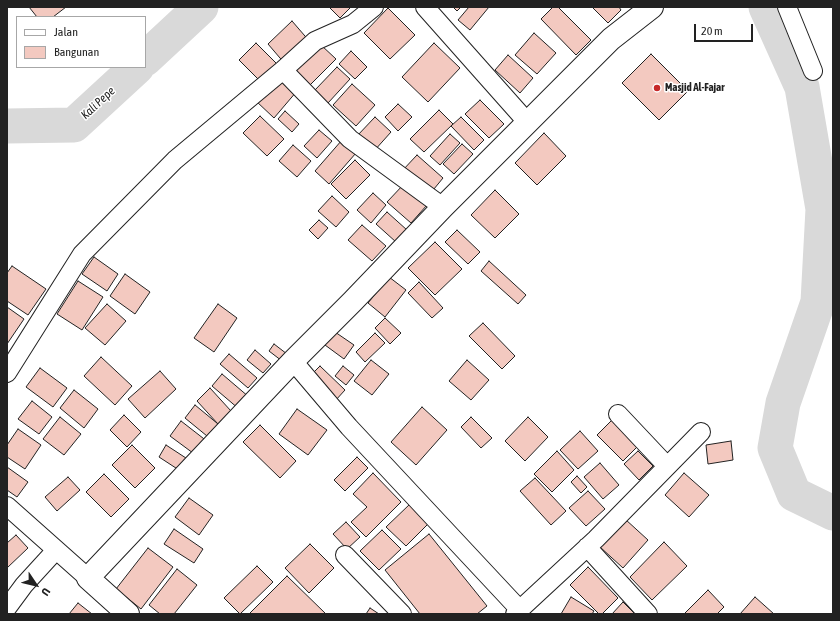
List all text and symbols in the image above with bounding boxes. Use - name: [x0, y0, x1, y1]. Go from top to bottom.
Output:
- legend: [16, 16, 146, 68]
- scale bar: [696, 16, 755, 42]
- text: 20 m: [701, 24, 723, 38]
- text: Jalan: [54, 25, 78, 39]
- text: Bangunan: [54, 45, 99, 59]
- place label: Masjid Al-Fajar: [665, 81, 724, 95]
- marker: Masjid Al-Fajar: [652, 83, 662, 93]
- water label: Kali Pepe: [78, 84, 118, 122]
- north arrow: [16, 565, 56, 605]
- text: U: [39, 586, 53, 598]

